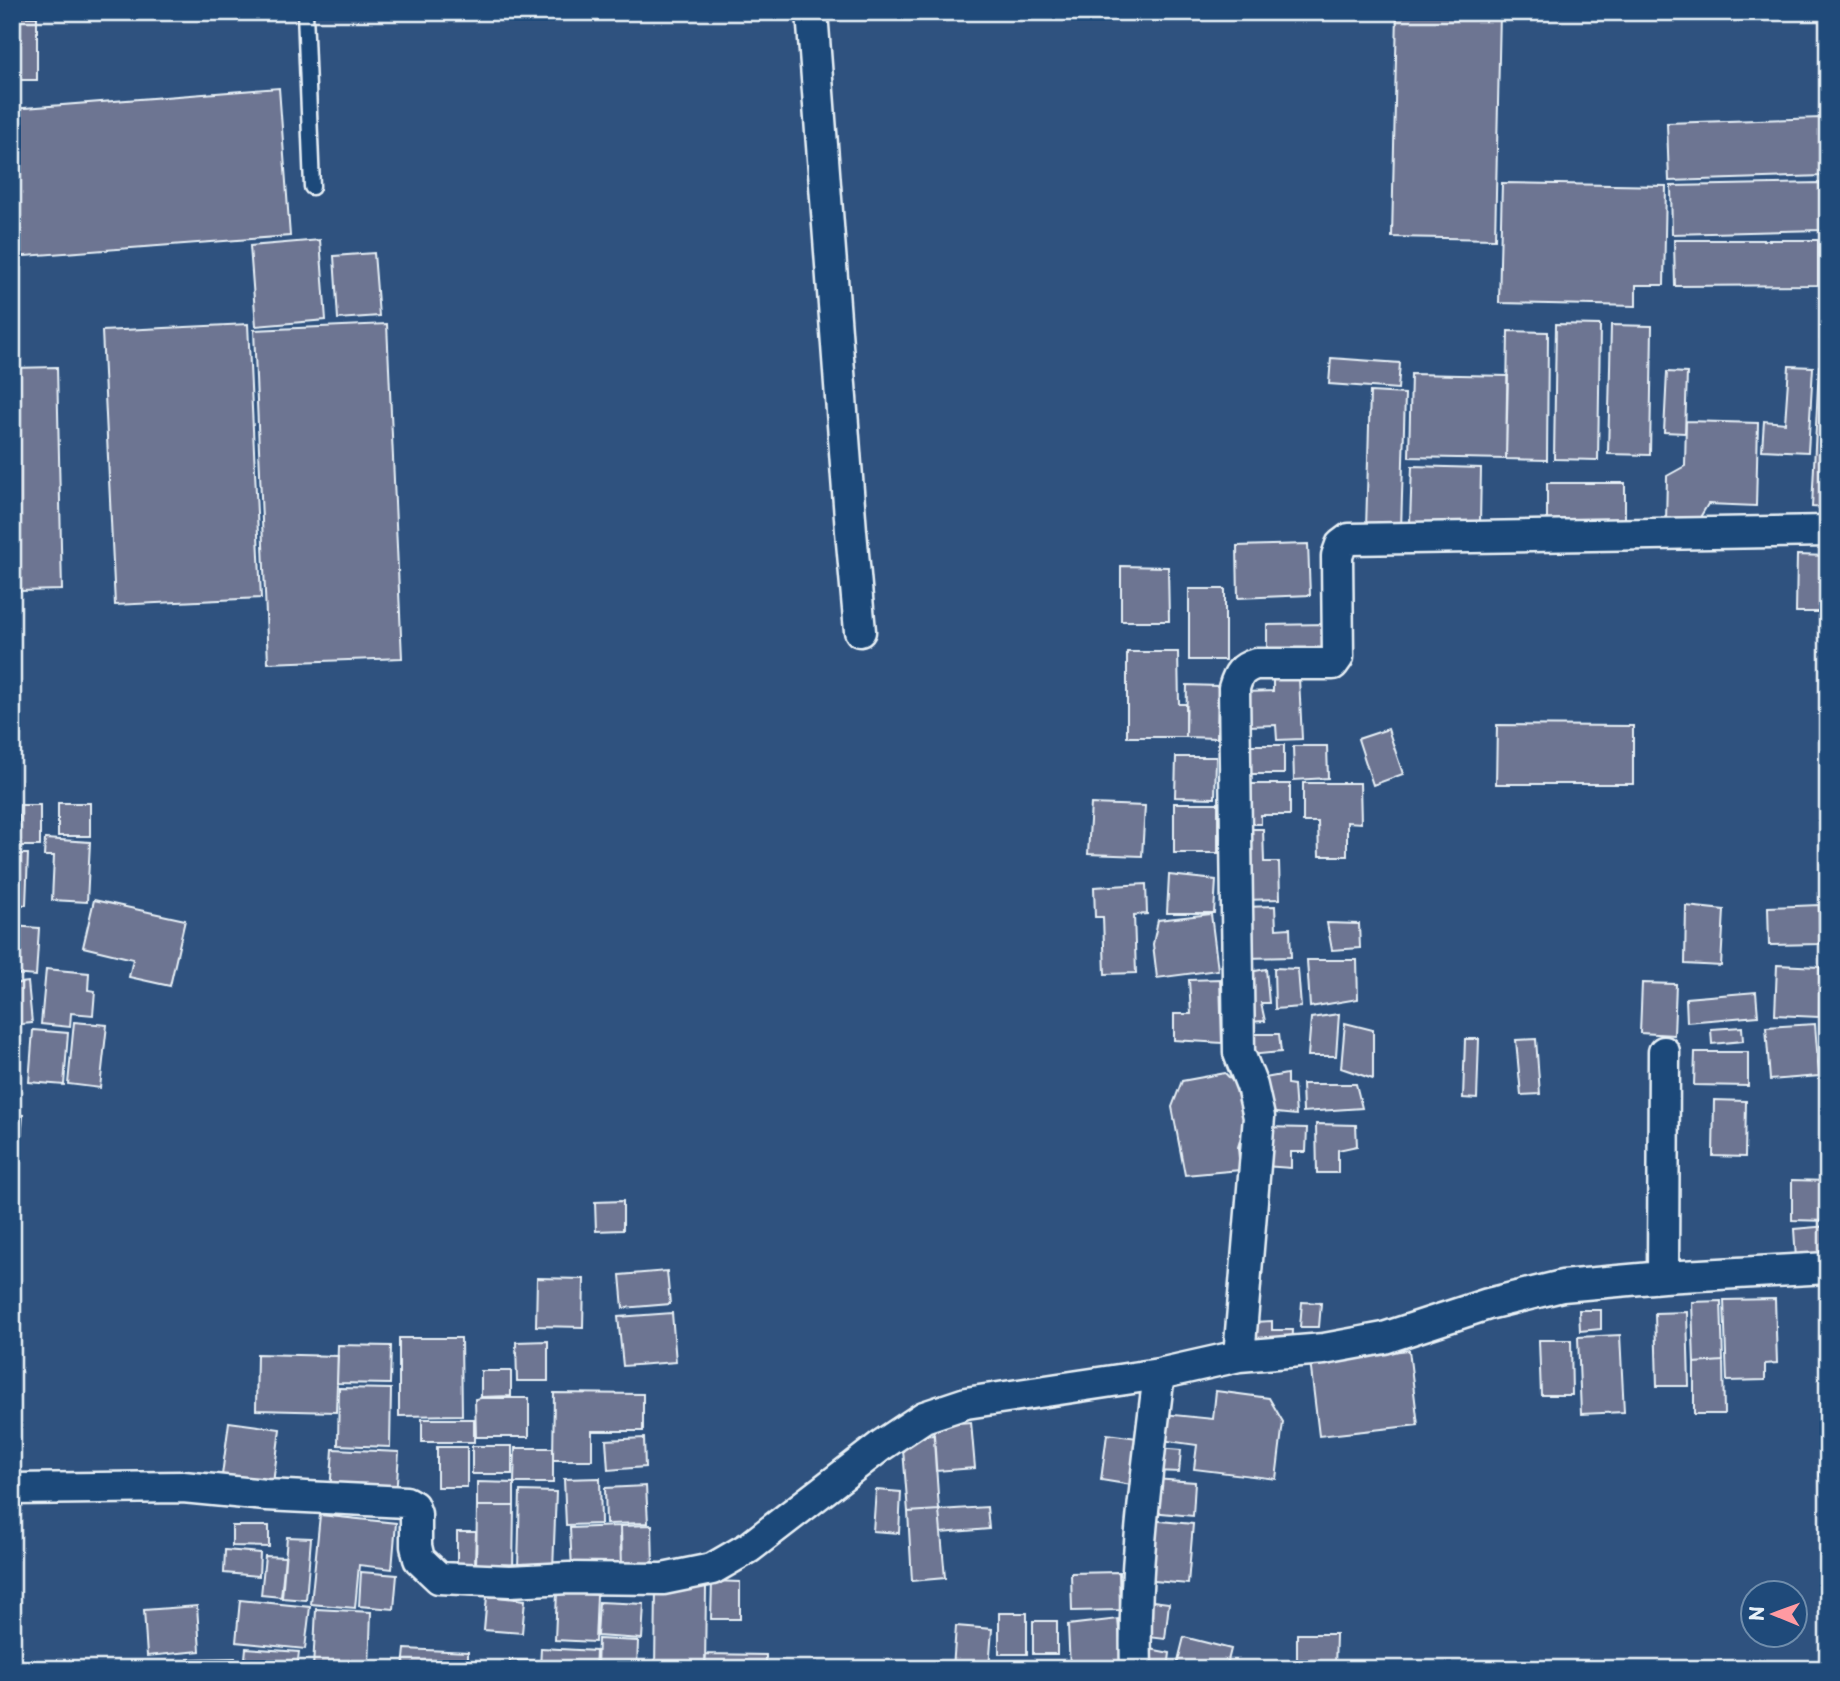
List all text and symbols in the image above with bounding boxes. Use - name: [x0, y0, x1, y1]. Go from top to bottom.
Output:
- north arrow: [1738, 1580, 1808, 1650]
- text: N: [1742, 1606, 1770, 1621]

